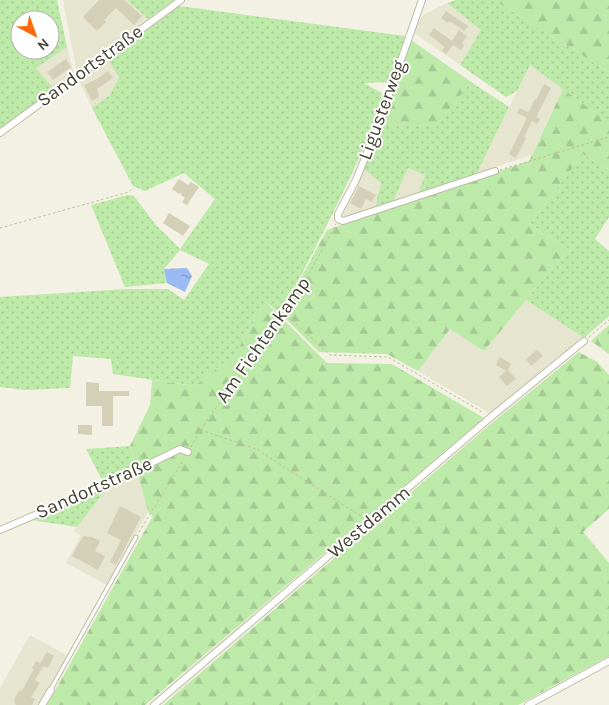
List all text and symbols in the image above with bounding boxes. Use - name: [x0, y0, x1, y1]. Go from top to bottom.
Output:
- north arrow: [10, 10, 60, 60]
- street label: Sandortstraße: [33, 20, 147, 112]
- text: N: [34, 35, 53, 54]
- street label: Ligusterweg: [354, 57, 410, 163]
- street label: Am Fichtenkamp: [211, 273, 315, 407]
- street label: Sandortstraße: [32, 453, 156, 523]
- street label: Westdamm: [323, 481, 415, 563]

